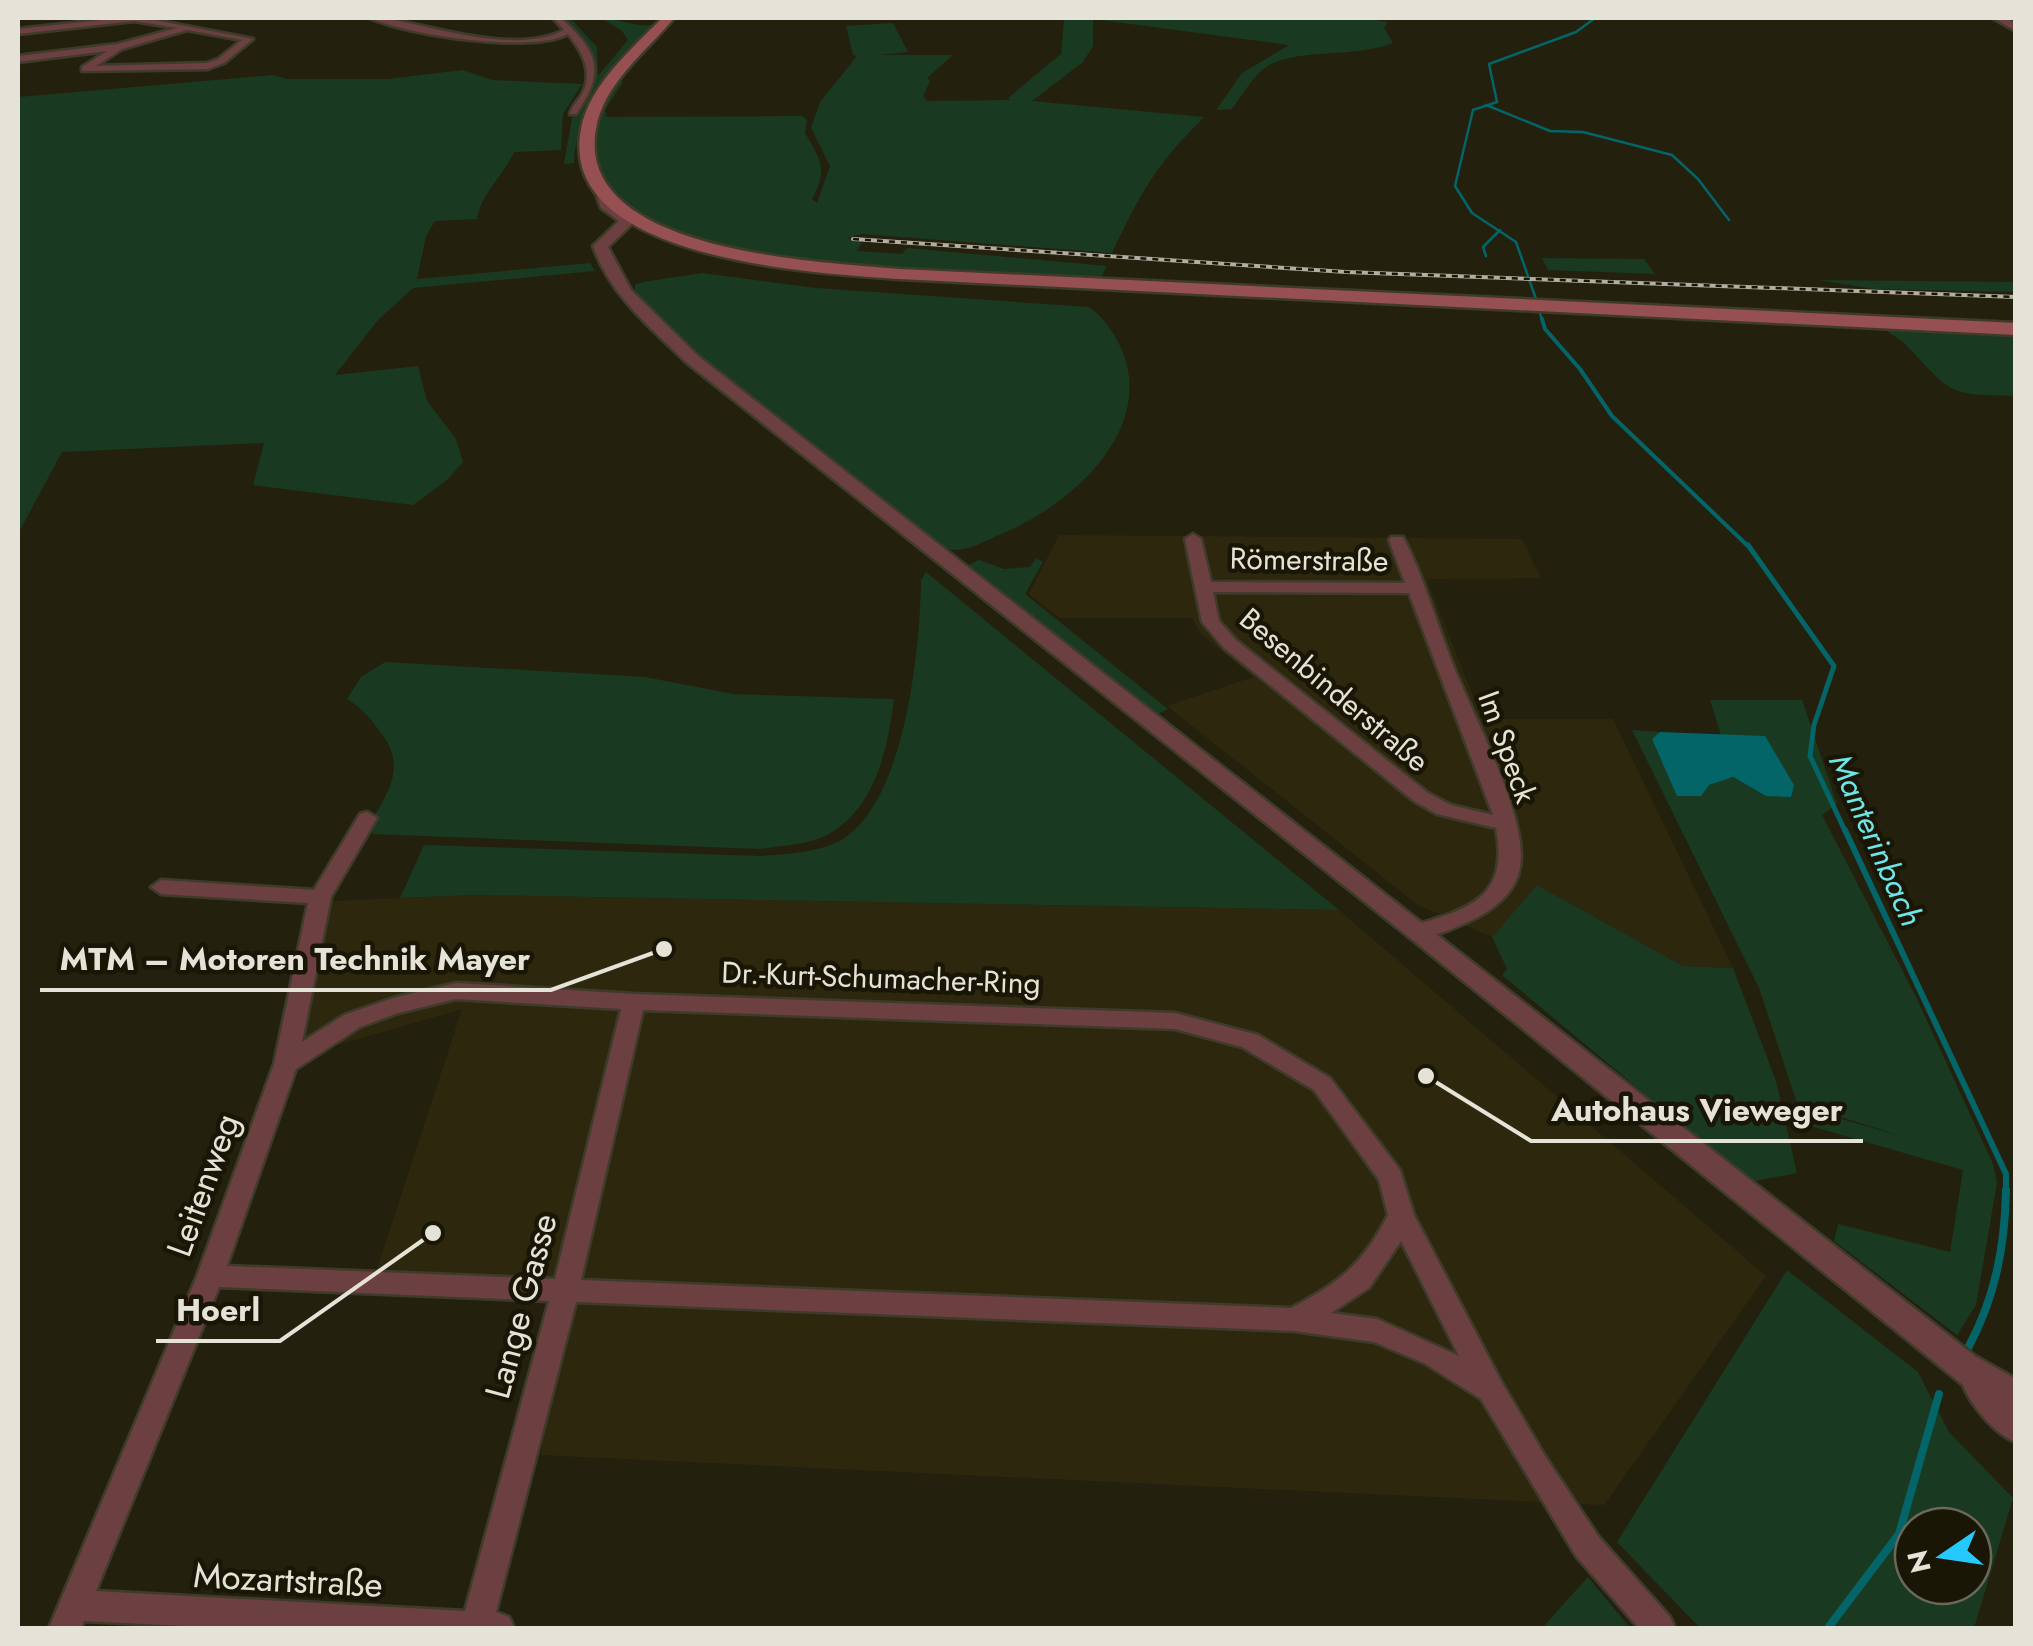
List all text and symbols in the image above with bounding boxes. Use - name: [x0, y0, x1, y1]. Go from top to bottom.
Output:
- street label: Römerstraße: [1229, 537, 1389, 582]
- street label: Besenbinderstraße: [1230, 597, 1438, 782]
- street label: Im Speck: [1467, 685, 1548, 810]
- water label: Manterinbach: [1818, 747, 1934, 933]
- callout: MTM – Motoren Technik Mayer: [40, 928, 551, 990]
- text: MTM – Motoren Technik Mayer: [60, 936, 530, 982]
- street label: Dr.-Kurt-Schumacher-Ring: [721, 950, 1041, 1005]
- callout: Autohaus Vieweger: [1531, 1079, 1863, 1141]
- text: Autohaus Vieweger: [1550, 1087, 1843, 1133]
- street label: Leitenweg: [154, 1107, 252, 1263]
- street label: Lange Gasse: [472, 1208, 570, 1404]
- callout: Hoerl: [156, 1279, 280, 1341]
- text: Hoerl: [176, 1287, 260, 1333]
- north arrow: [1893, 1506, 1993, 1606]
- text: N: [1897, 1546, 1942, 1577]
- street label: Mozartstraße: [192, 1550, 384, 1610]

